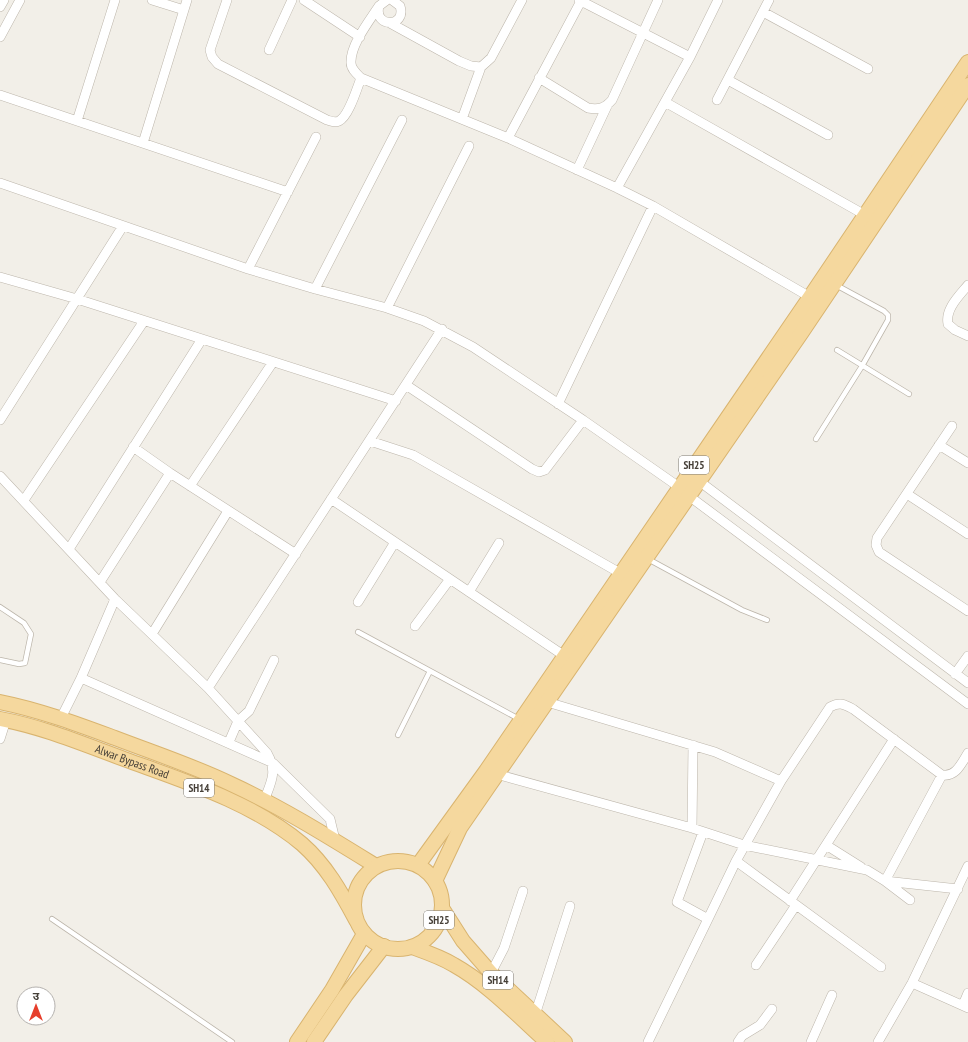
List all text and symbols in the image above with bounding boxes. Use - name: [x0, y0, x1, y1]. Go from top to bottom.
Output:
- road number: SH25: [679, 456, 709, 474]
- street label: Alwar Bypass Road: [93, 741, 171, 782]
- road number: SH14: [184, 779, 214, 797]
- road number: SH25: [424, 911, 454, 929]
- road number: SH14: [483, 971, 513, 989]
- north arrow: [16, 986, 56, 1026]
- text: उ: [33, 989, 40, 1003]

